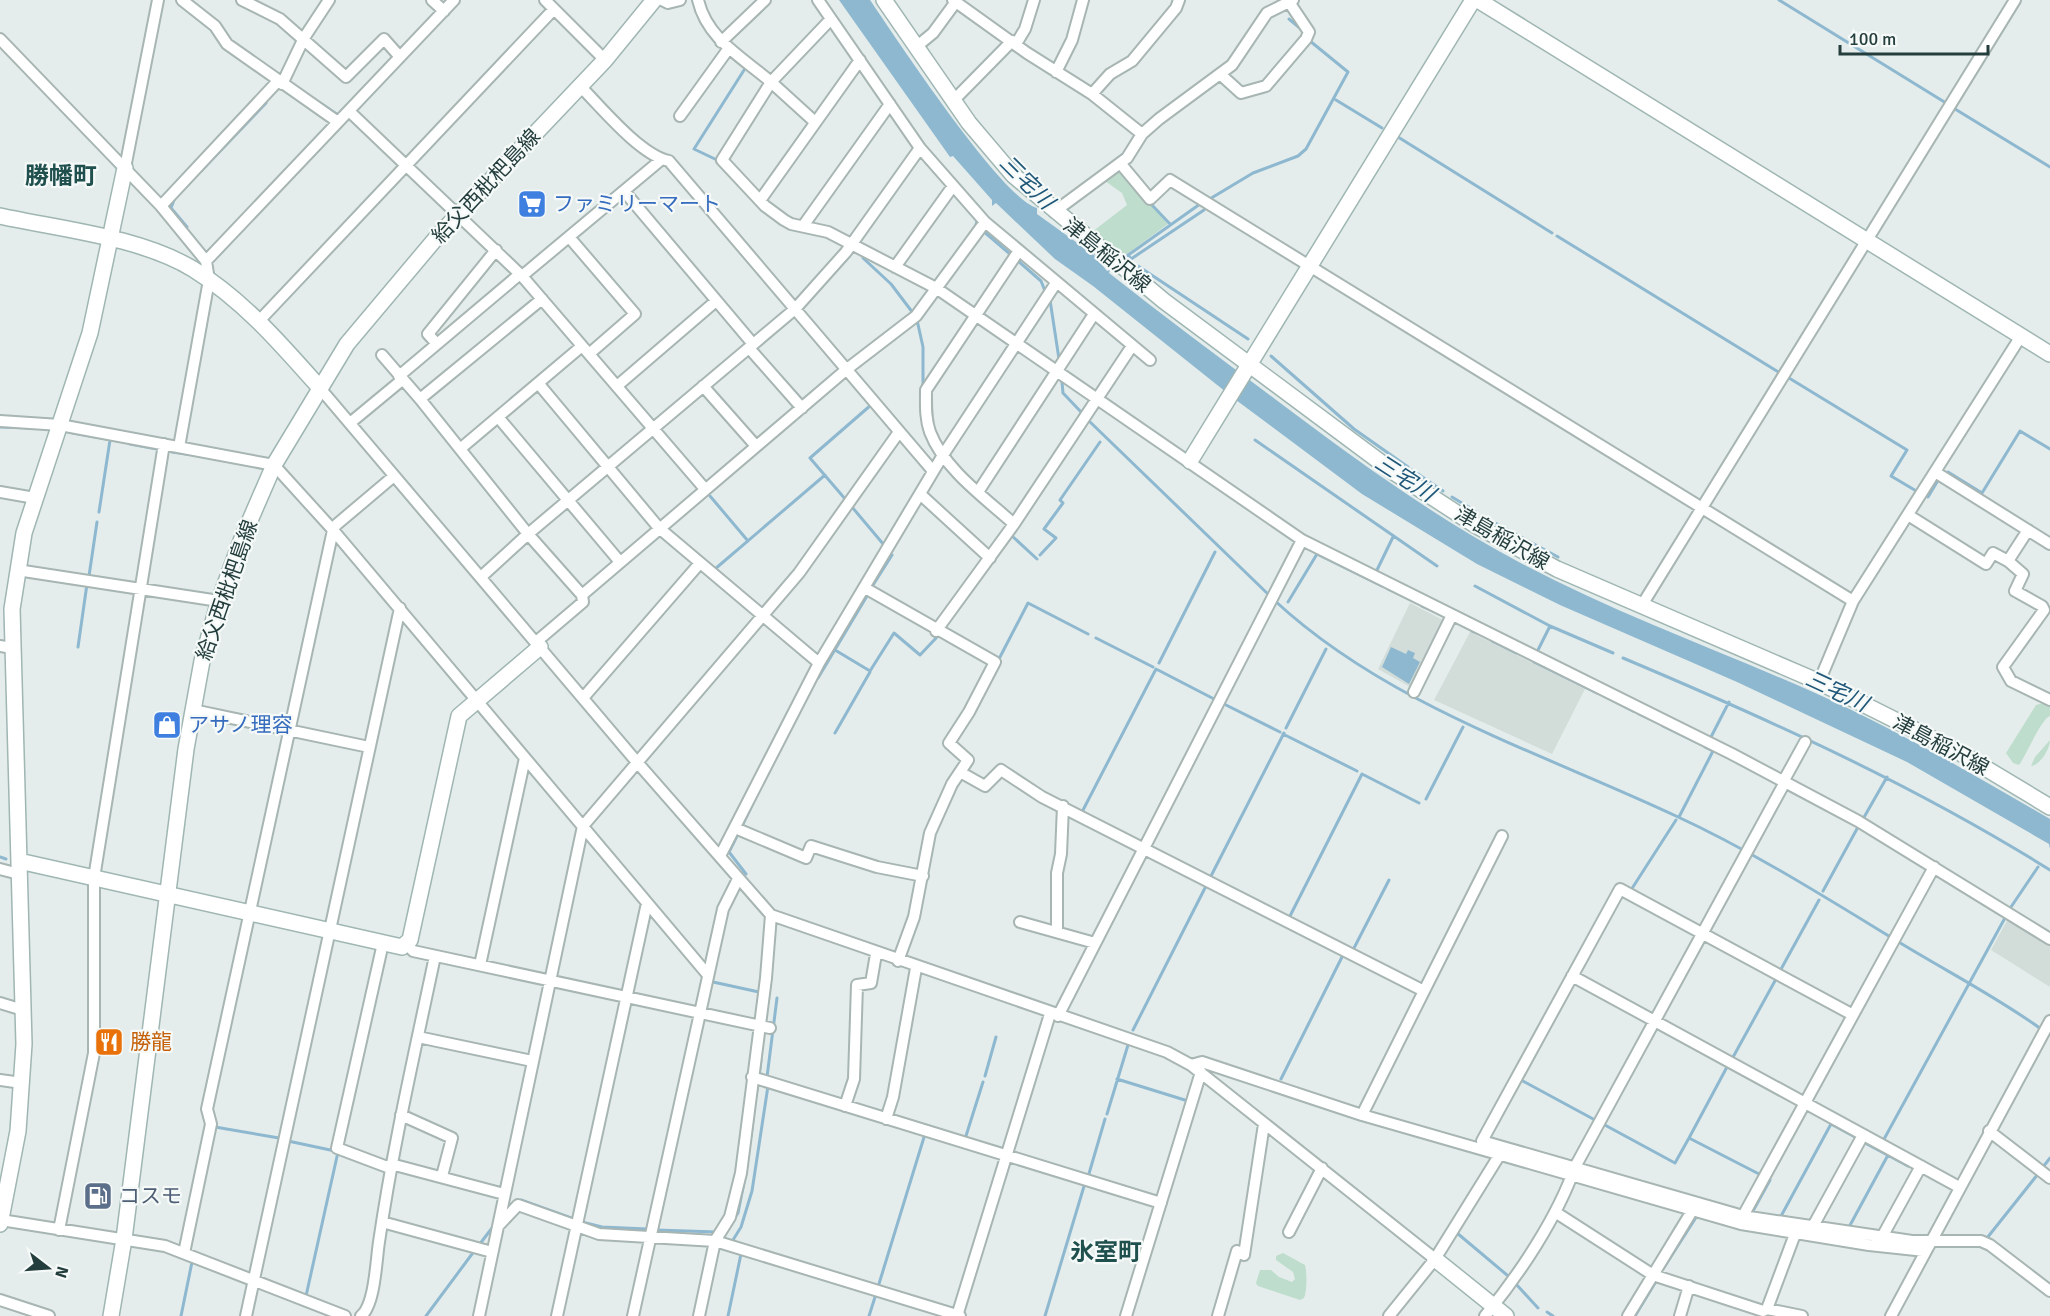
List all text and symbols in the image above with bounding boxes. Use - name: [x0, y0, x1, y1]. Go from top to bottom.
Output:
- scale bar: [1840, 18, 1988, 56]
- text: 100 m: [1849, 28, 1896, 50]
- street label: 給父西枇杷島線: [426, 123, 546, 249]
- water label: 三宅川: [994, 149, 1061, 216]
- district label: 勝幡町: [25, 161, 97, 191]
- supermarket icon: ファミリーマート: [516, 188, 548, 220]
- place label: ファミリーマート: [553, 191, 721, 217]
- street label: 津島稲沢線: [1058, 212, 1156, 298]
- water label: 三宅川: [1370, 449, 1442, 508]
- street label: 津島稲沢線: [1450, 500, 1554, 576]
- street label: 給父西枇杷島線: [191, 516, 263, 664]
- water label: 三宅川: [1801, 665, 1874, 718]
- shop icon: アサノ理容: [151, 709, 183, 741]
- street label: 津島稲沢線: [1889, 709, 1993, 781]
- place label: アサノ理容: [188, 712, 293, 738]
- restaurant icon: 勝龍: [93, 1026, 125, 1058]
- place label: 勝龍: [130, 1029, 172, 1055]
- fuel station icon: コスモ: [82, 1180, 114, 1212]
- place label: コスモ: [119, 1183, 182, 1209]
- district label: 氷室町: [1070, 1237, 1142, 1267]
- north arrow: [18, 1238, 78, 1298]
- text: N: [50, 1264, 73, 1280]

